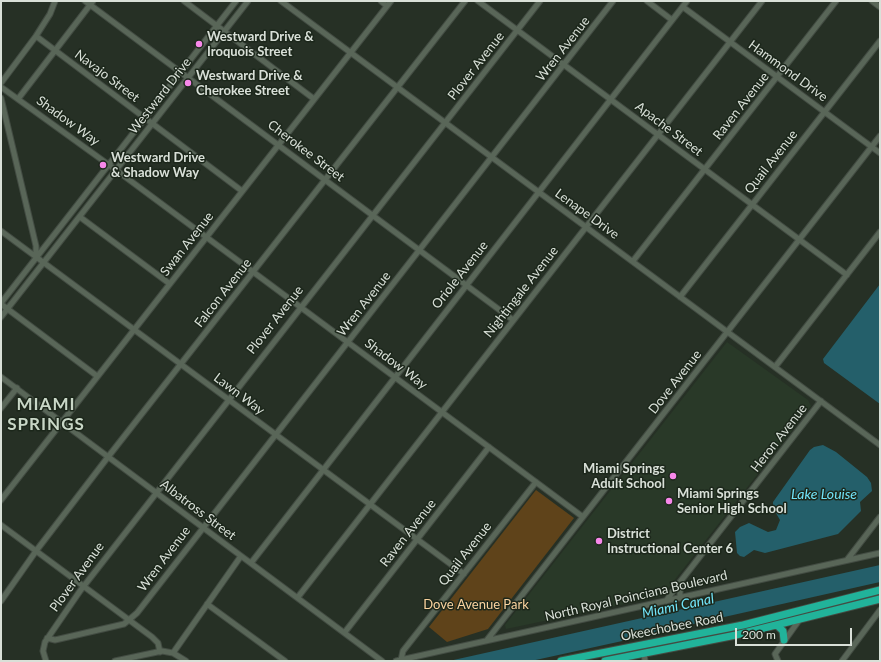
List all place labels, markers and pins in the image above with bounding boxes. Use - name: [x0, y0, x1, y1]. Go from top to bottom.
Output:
- place label: Westward Drive & Iroquois Street: [207, 29, 314, 60]
- marker: Westward Drive & Iroquois Street: [194, 39, 204, 49]
- place label: Westward Drive & Cherokee Street: [196, 68, 303, 99]
- marker: Westward Drive & Cherokee Street: [183, 78, 193, 88]
- place label: Westward Drive & Shadow Way: [111, 150, 205, 181]
- marker: Westward Drive & Shadow Way: [98, 160, 108, 170]
- place label: Miami Springs Adult School: [583, 461, 665, 492]
- marker: Miami Springs Adult School: [668, 471, 678, 481]
- place label: Miami Springs Senior High School: [677, 486, 787, 517]
- marker: Miami Springs Senior High School: [664, 496, 674, 506]
- place label: District Instructional Center 6: [607, 526, 733, 557]
- marker: District Instructional Center 6: [594, 536, 604, 546]

